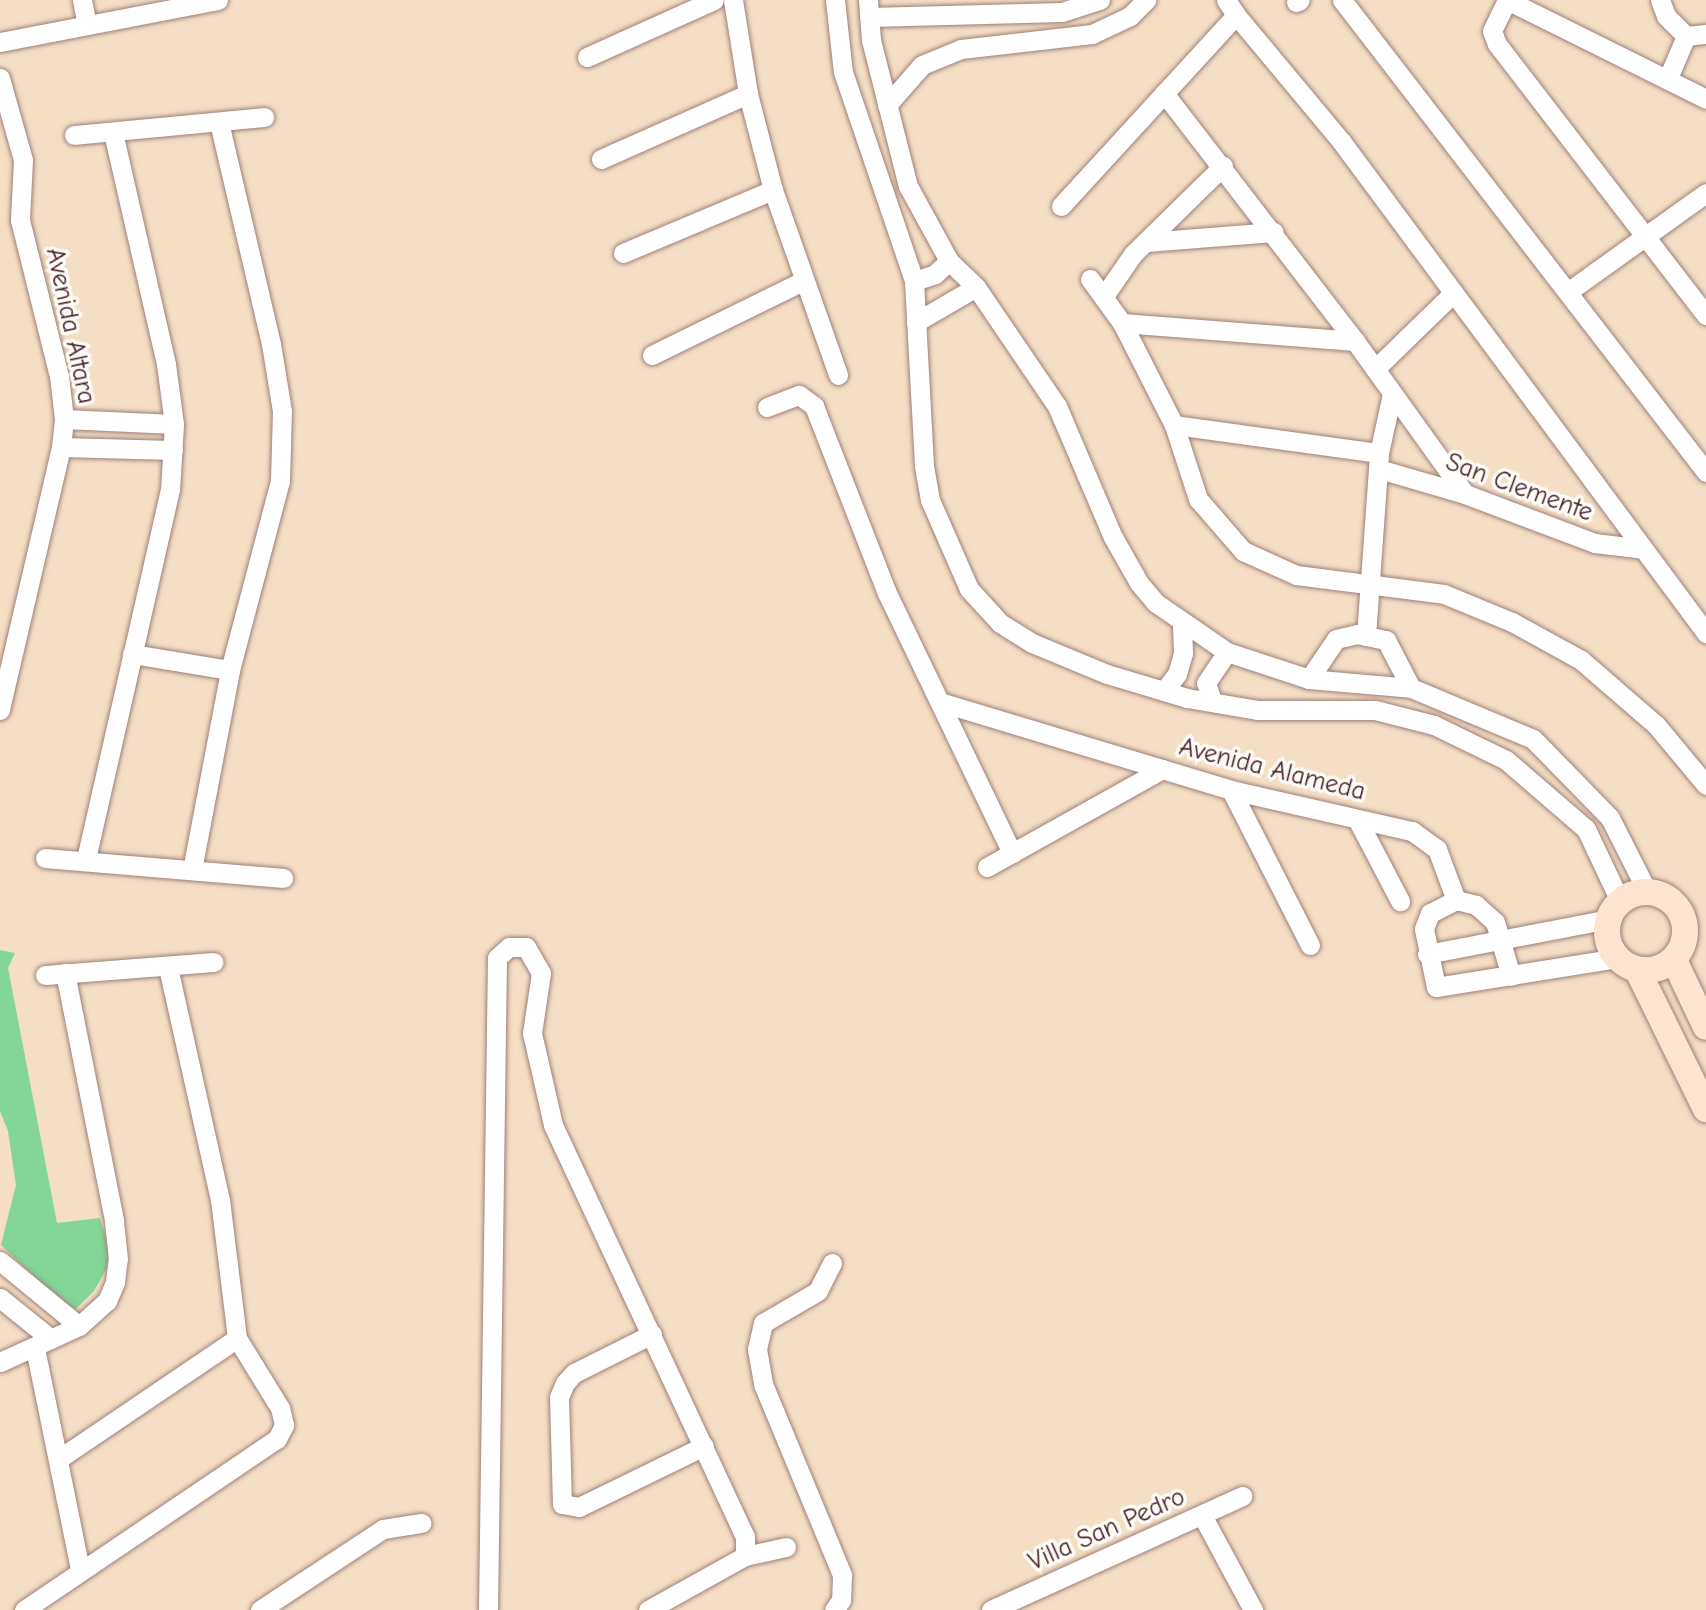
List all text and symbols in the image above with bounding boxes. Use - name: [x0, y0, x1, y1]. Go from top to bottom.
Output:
- street label: Avenida Altara: [38, 245, 102, 407]
- street label: San Clemente: [1441, 447, 1597, 529]
- street label: Avenida Alameda: [1176, 732, 1368, 808]
- street label: Villa San Pedro: [1024, 1482, 1190, 1578]

